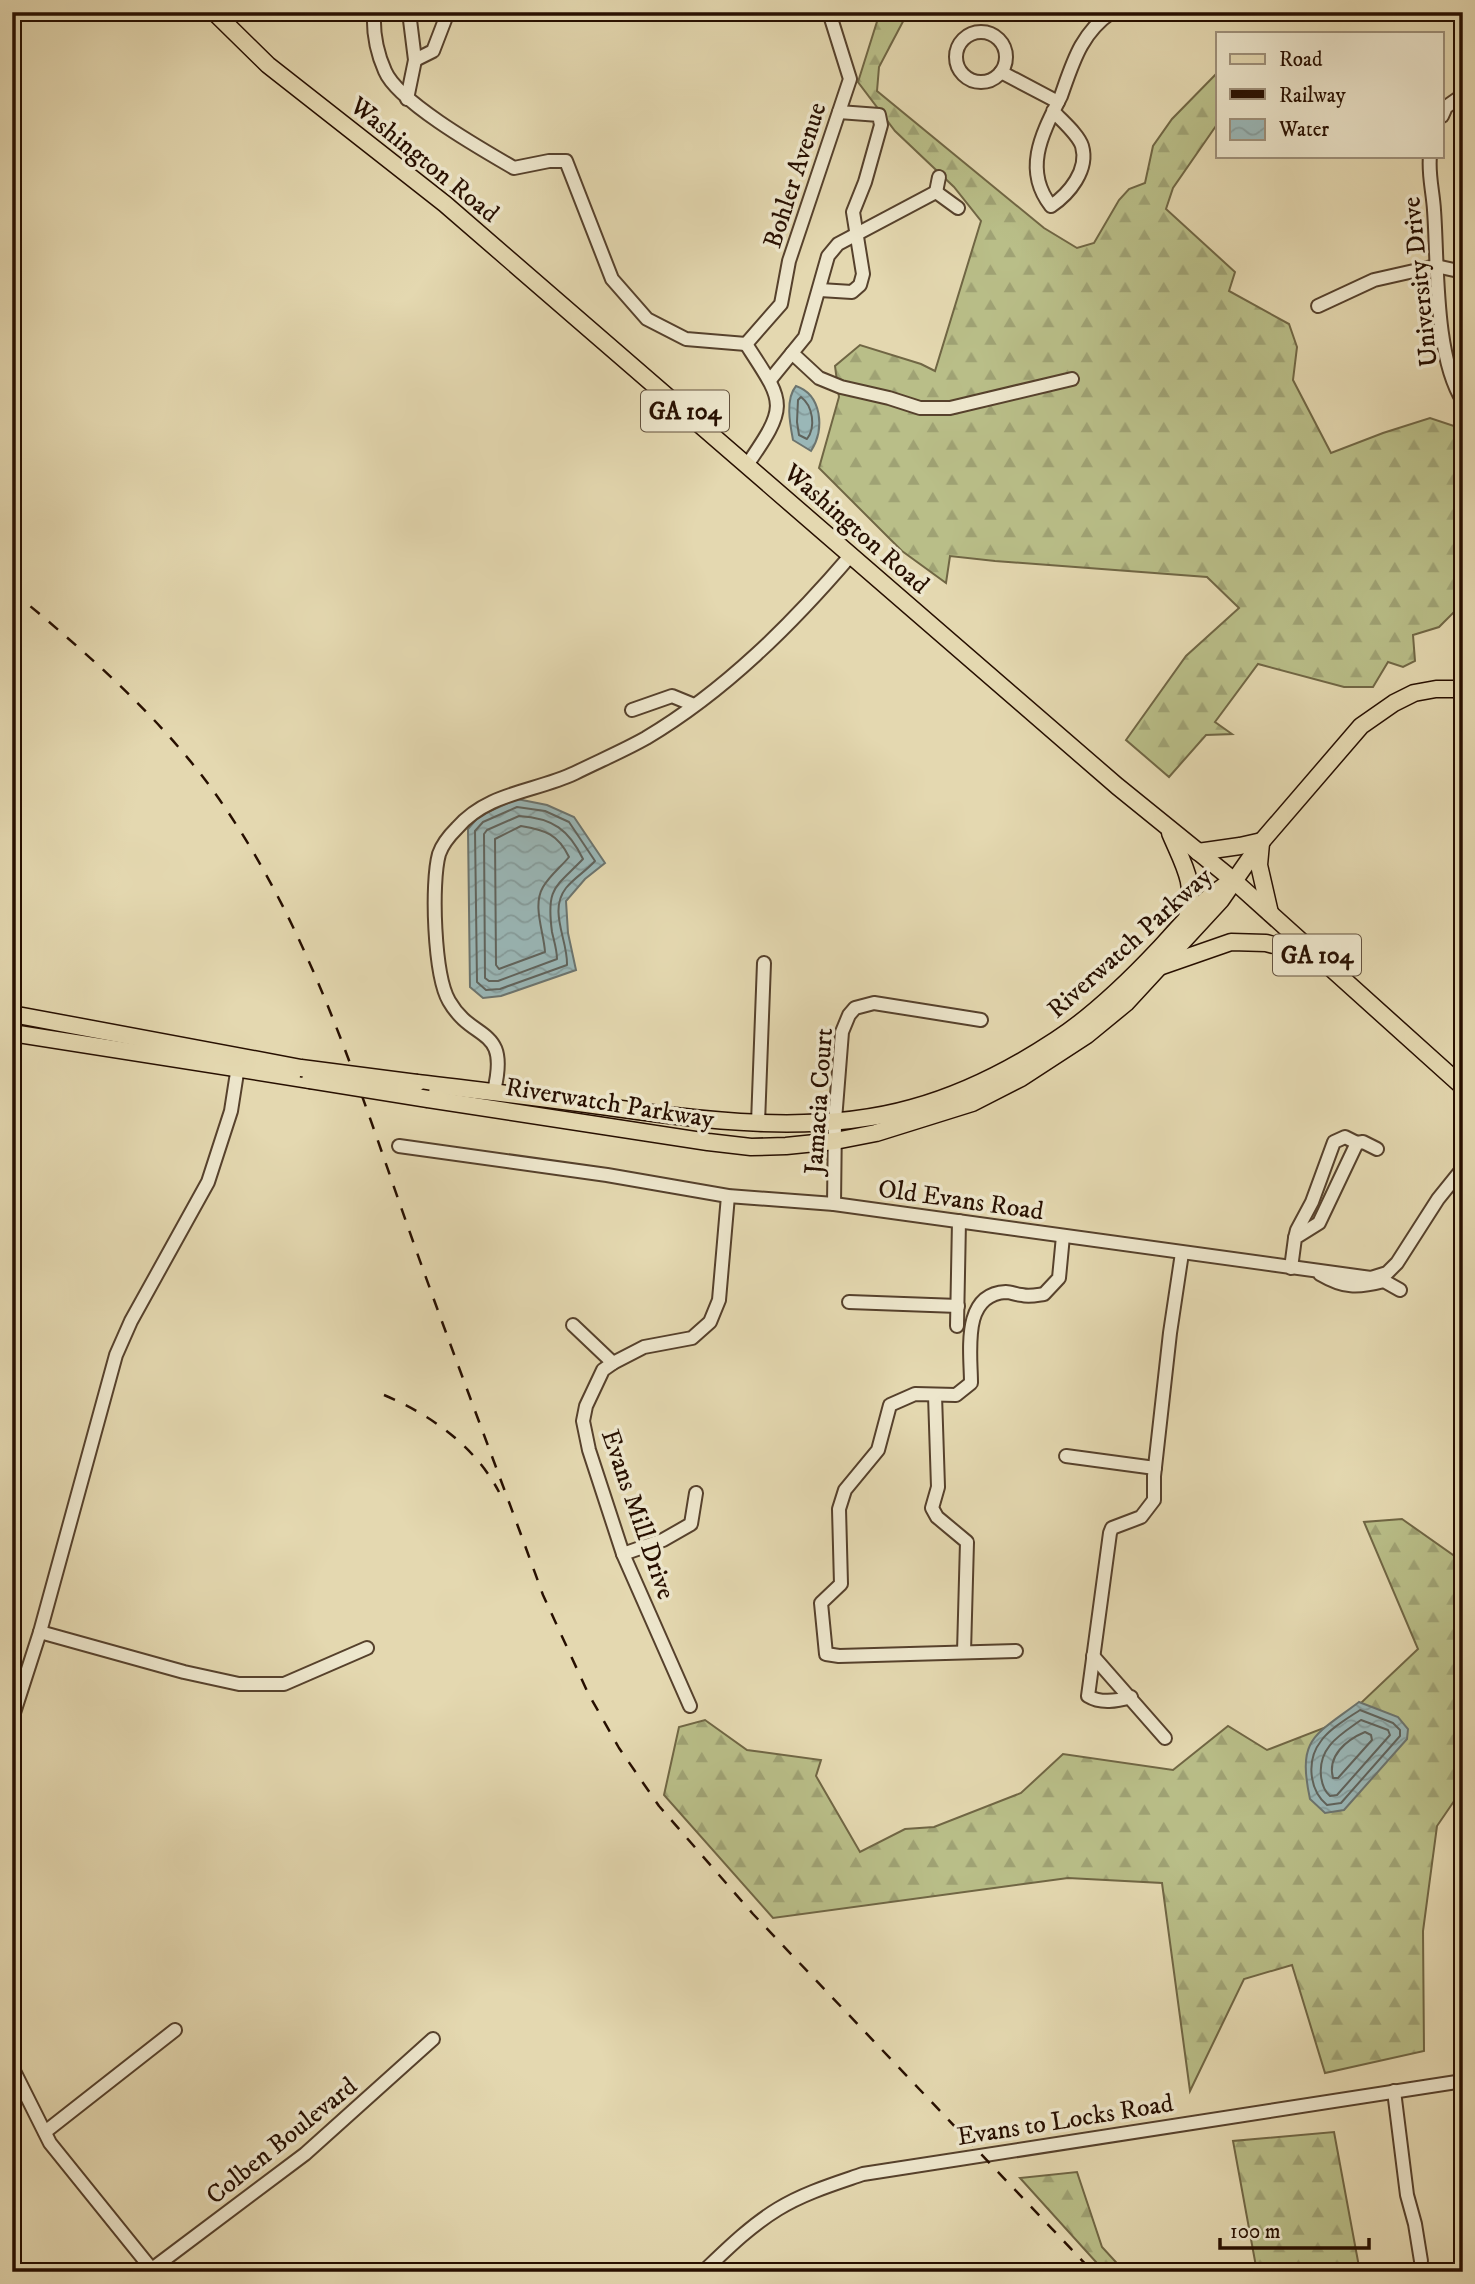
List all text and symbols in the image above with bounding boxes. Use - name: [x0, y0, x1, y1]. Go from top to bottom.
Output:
- legend: [1216, 32, 1444, 158]
- text: Road: [1279, 47, 1323, 73]
- text: Railway: [1279, 83, 1347, 109]
- street label: Washington Road: [342, 89, 505, 230]
- street label: Bohler Avenue: [756, 98, 835, 253]
- text: Water: [1278, 117, 1329, 143]
- street label: University Drive: [1395, 195, 1446, 369]
- road number: GA 104: [641, 390, 729, 432]
- street label: Washington Road: [776, 456, 936, 601]
- street label: Riverwatch Parkway: [1041, 860, 1220, 1026]
- road number: GA 104: [1273, 934, 1361, 975]
- street label: Jamacia Court: [798, 1027, 841, 1177]
- street label: Riverwatch Parkway: [503, 1071, 717, 1136]
- street label: Old Evans Road: [876, 1173, 1046, 1228]
- street label: Evans Mill Drive: [593, 1425, 682, 1604]
- street label: Colben Boulevard: [200, 2070, 364, 2212]
- street label: Evans to Locks Road: [955, 2087, 1176, 2154]
- scale bar: [1220, 2207, 1368, 2251]
- text: 100 m: [1230, 2219, 1281, 2245]

